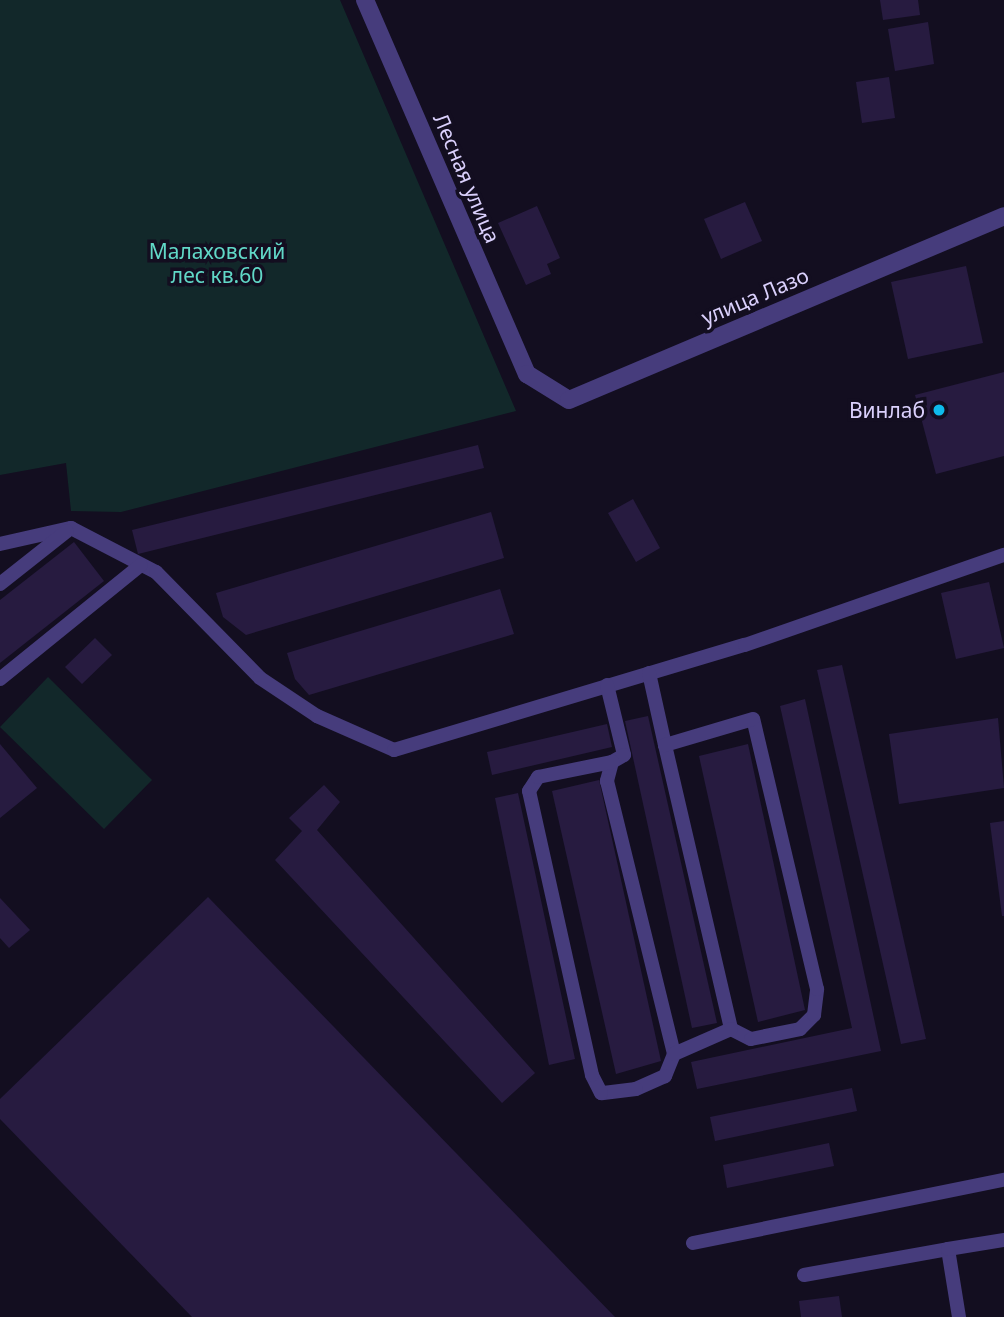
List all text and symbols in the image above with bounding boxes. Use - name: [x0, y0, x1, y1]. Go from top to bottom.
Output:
- street label: Лесная улица: [428, 109, 506, 247]
- park label: Малаховский лес кв.60: [149, 238, 285, 288]
- street label: улица Лазо: [698, 262, 812, 330]
- place label: Винлаб: [849, 397, 925, 423]
- marker: Винлаб: [931, 402, 947, 418]

